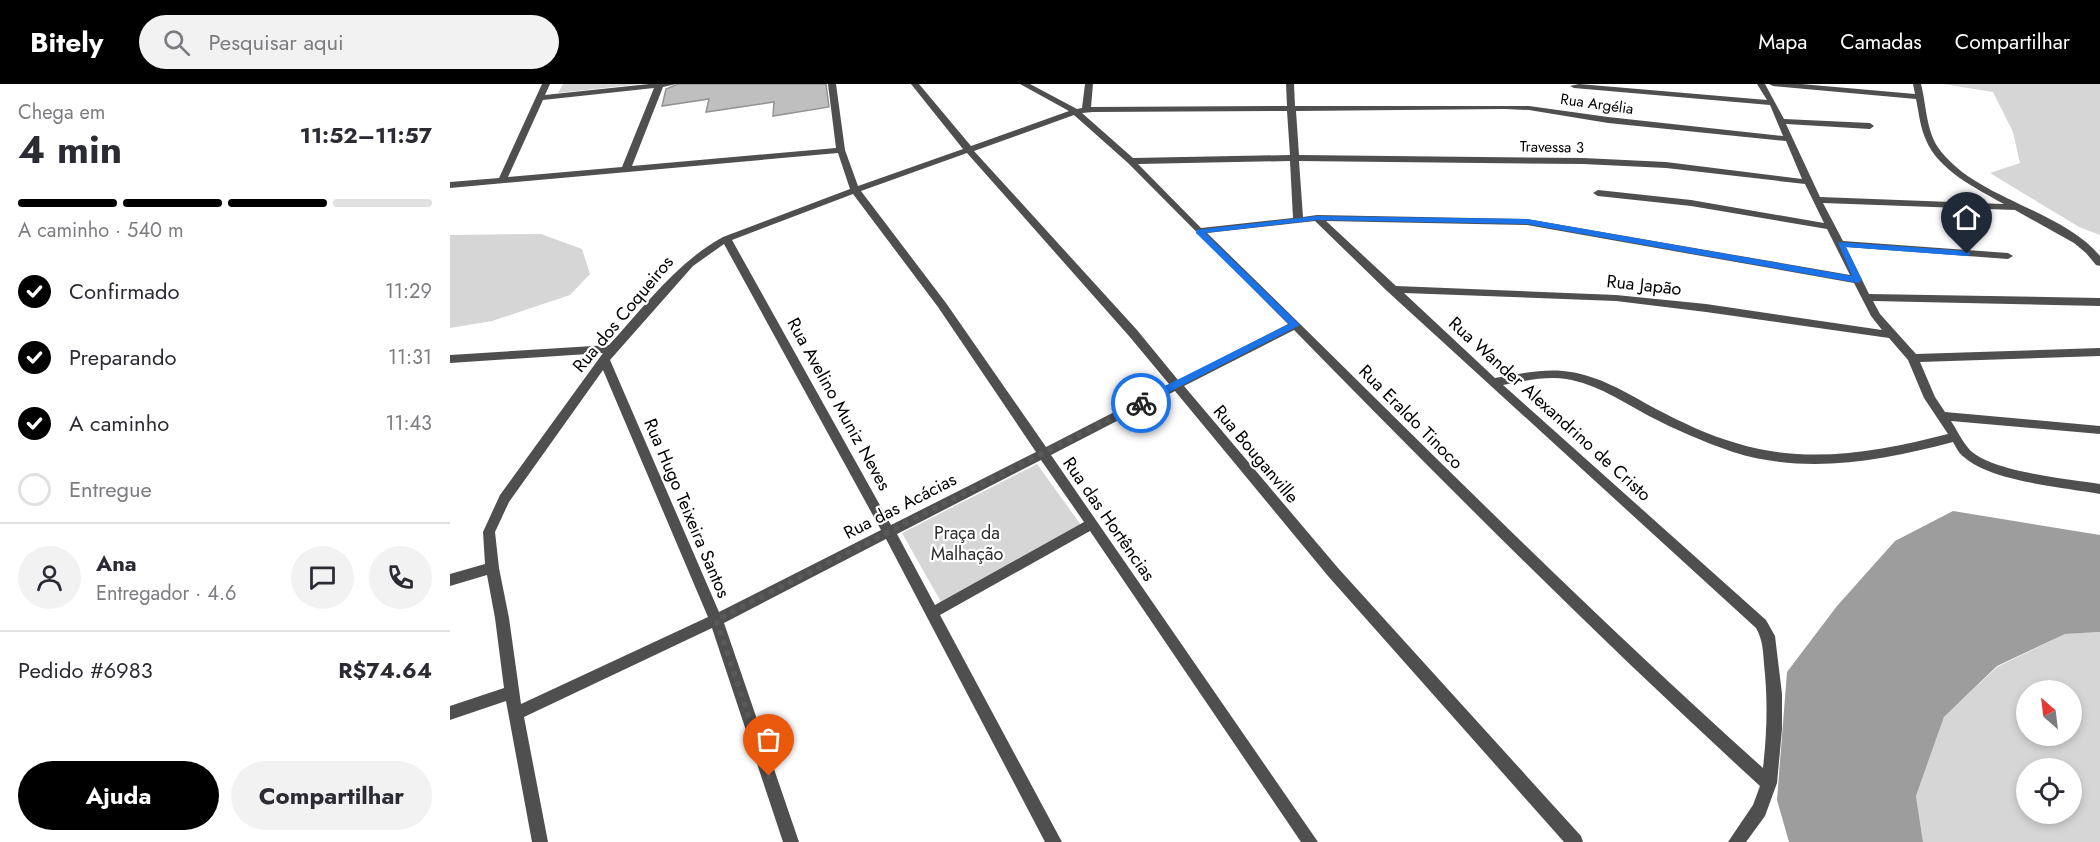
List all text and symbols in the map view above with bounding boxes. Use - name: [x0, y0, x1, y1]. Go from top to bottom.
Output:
- search box: [139, 15, 559, 69]
- text: Bitely: [30, 22, 103, 63]
- icon: search: [160, 26, 193, 59]
- text: Pesquisar aqui: [208, 26, 344, 58]
- text: Mapa: [1758, 27, 1807, 57]
- text: Camadas: [1840, 27, 1922, 57]
- text: Compartilhar: [1955, 27, 2070, 57]
- street label: Rua Argélia: [1559, 88, 1635, 120]
- text: Chega em: [18, 98, 105, 127]
- text: 11:52–11:57: [300, 119, 432, 151]
- text: 4 min: [18, 121, 122, 178]
- street label: Travessa 3: [1520, 135, 1584, 159]
- pin: [1941, 192, 1992, 254]
- icon: home: [1950, 201, 1983, 234]
- text: A caminho · 540 m: [18, 216, 184, 245]
- street label: Rua dos Coqueiros: [566, 250, 680, 378]
- street label: Rua Japão: [1605, 268, 1683, 302]
- icon: check: [18, 275, 51, 308]
- text: Confirmado: [69, 275, 179, 307]
- text: 11:29: [385, 277, 432, 306]
- street label: Rua Wander Alexandrino de Cristo: [1443, 311, 1657, 507]
- street label: Rua Avelino Muniz Neves: [781, 313, 897, 495]
- icon: check: [18, 341, 51, 374]
- text: Preparando: [69, 341, 177, 373]
- text: 11:31: [388, 343, 432, 372]
- street label: Rua Eraldo Tinoco: [1353, 359, 1469, 475]
- courier: [1111, 373, 1171, 433]
- icon: bike: [1125, 387, 1158, 420]
- street label: Rua Bouganville: [1207, 399, 1305, 509]
- icon: check: [18, 407, 51, 440]
- text: A caminho: [69, 407, 169, 439]
- text: 11:43: [385, 409, 432, 438]
- street label: Rua Hugo Teixeira Santos: [637, 414, 737, 602]
- street label: Rua das Hortências: [1056, 452, 1162, 586]
- street label: Rua das Acácias: [839, 466, 961, 546]
- text: Entregue: [69, 473, 152, 505]
- park label: Praça da Malhação: [931, 520, 1003, 567]
- button: person: [18, 546, 81, 609]
- button: chat: [291, 546, 354, 609]
- button: phone: [369, 546, 432, 609]
- text: Ana: [96, 547, 137, 579]
- text: Entregador · 4.6: [96, 579, 237, 608]
- text: Pedido #6983: [18, 654, 153, 686]
- text: R$74.64: [338, 654, 432, 686]
- north arrow: [2016, 680, 2082, 746]
- map controls: [2016, 680, 2082, 824]
- pin: [743, 714, 794, 776]
- icon: bag: [752, 723, 785, 756]
- button: locate: [2016, 758, 2082, 824]
- button: Ajuda: [18, 761, 219, 830]
- button: Compartilhar: [231, 761, 432, 830]

